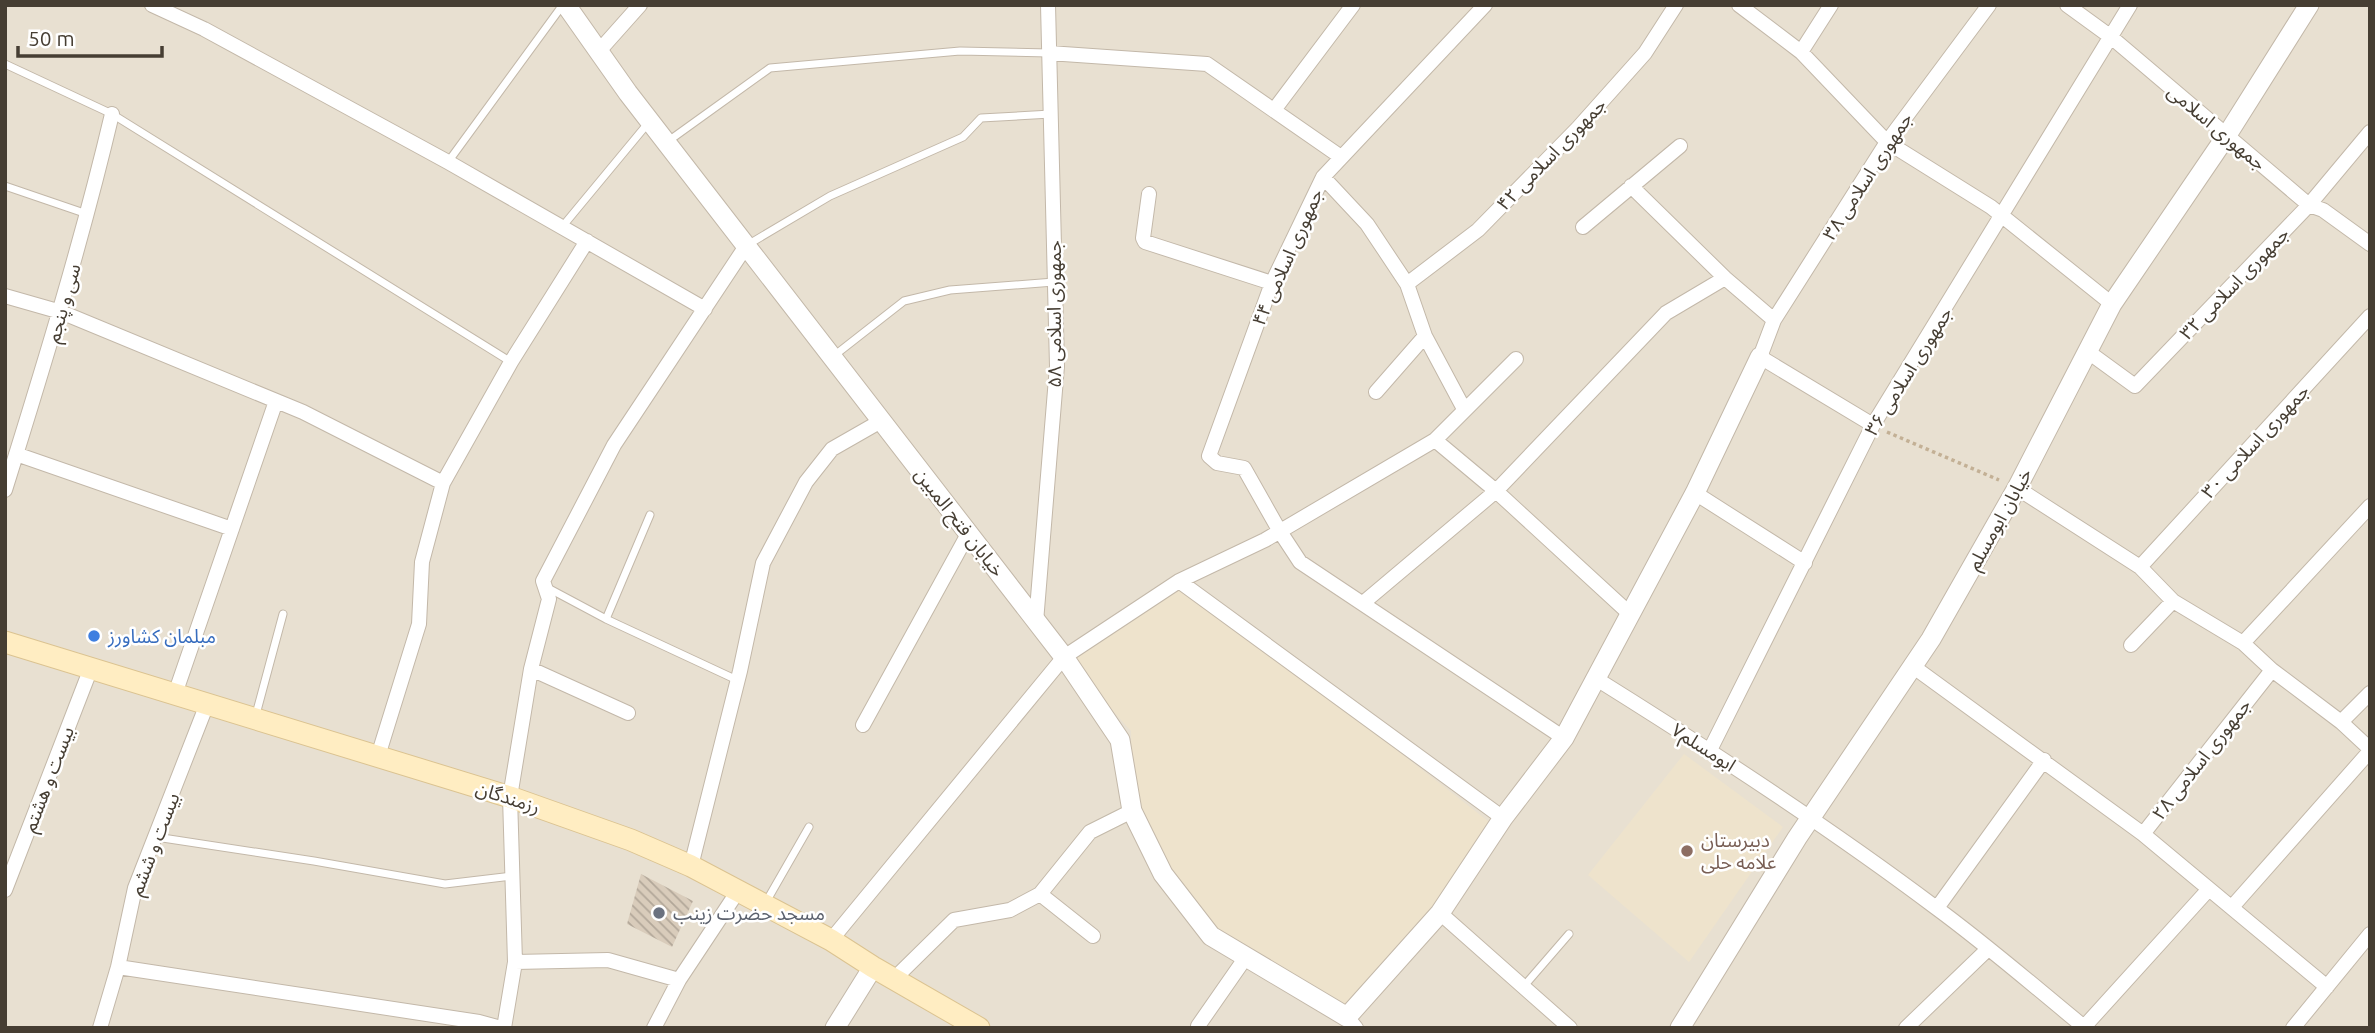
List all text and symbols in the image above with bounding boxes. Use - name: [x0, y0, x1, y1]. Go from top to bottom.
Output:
- scale bar: [18, 14, 161, 58]
- text: 50 m: [28, 26, 75, 50]
- street label: جمهوری اسلامی: [2163, 80, 2271, 175]
- street label: جمهوری اسلامی ۴۲: [1492, 93, 1611, 215]
- street label: جمهوری اسلامی ۳۸: [1818, 108, 1917, 244]
- street label: جمهوری اسلامی ۴۴: [1247, 185, 1328, 329]
- street label: جمهوری اسلامی ۳۲: [2175, 222, 2294, 344]
- street label: جمهوری اسلامی ۵۸: [1043, 240, 1066, 388]
- street label: سی و پنجم: [41, 261, 89, 346]
- street label: جمهوری اسلامی ۳۶: [1860, 303, 1957, 440]
- street label: جمهوری اسلامی ۳۰: [2197, 380, 2314, 503]
- street label: خیابان فتح المبین: [908, 463, 1009, 583]
- street label: خیابان ابومسلم: [1962, 464, 2039, 576]
- place label: مبلمان کشاورز: [107, 625, 216, 648]
- marker: مبلمان کشاورز: [86, 628, 102, 644]
- street label: جمهوری اسلامی ۲۸: [2147, 694, 2256, 824]
- street label: ابومسلم۷: [1666, 718, 1740, 779]
- street label: بیست و هشتم: [18, 723, 82, 836]
- street label: رزمندگان: [473, 776, 543, 819]
- street label: بیست و ششم: [124, 790, 187, 900]
- place label: دبیرستان علامه حلی: [1701, 829, 1776, 874]
- marker: دبیرستان علامه حلی: [1679, 843, 1695, 859]
- place label: مسجد حضرت زینب: [673, 902, 825, 925]
- marker: مسجد حضرت زینب: [651, 905, 667, 921]

